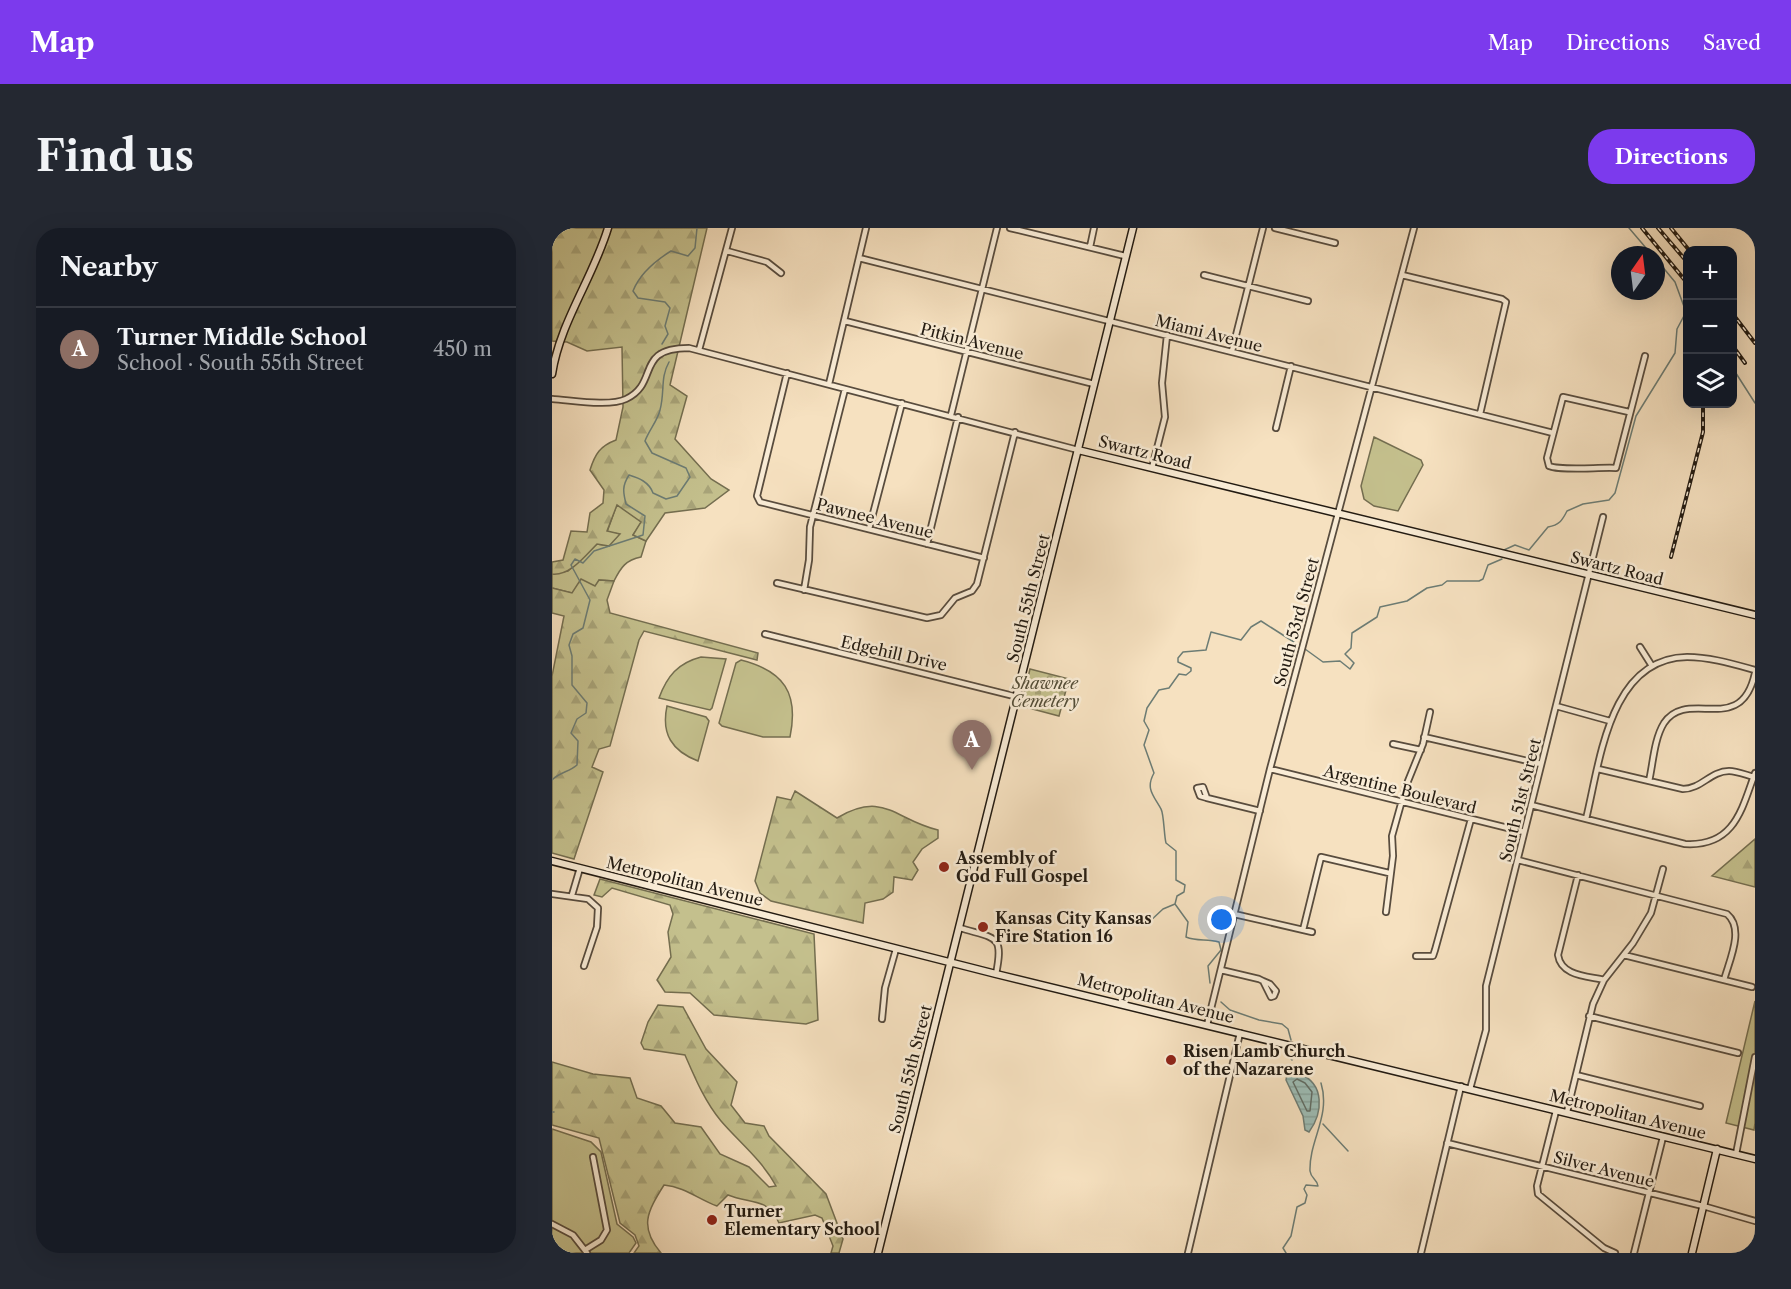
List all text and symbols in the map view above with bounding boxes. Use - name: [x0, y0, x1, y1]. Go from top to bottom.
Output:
- text: Map: [30, 25, 94, 59]
- text: Map: [1488, 30, 1533, 55]
- text: Directions: [1566, 30, 1670, 55]
- text: Saved: [1703, 30, 1761, 55]
- button: Directions: [1588, 129, 1755, 184]
- text: Find us: [36, 130, 194, 182]
- north arrow: [1611, 246, 1665, 300]
- map controls: [1683, 246, 1737, 408]
- button: +: [1683, 246, 1737, 300]
- text: Nearby: [60, 251, 158, 283]
- button: −: [1683, 300, 1737, 354]
- street label: Miami Avenue: [1153, 310, 1265, 356]
- street label: Pitkin Avenue: [918, 319, 1026, 364]
- text: Turner Middle School: [117, 324, 367, 351]
- text: A: [72, 337, 87, 361]
- text: 450 m: [433, 337, 492, 361]
- text: School · South 55th Street: [117, 351, 364, 375]
- button: layers: [1683, 354, 1737, 408]
- street label: Swartz Road: [1096, 431, 1194, 473]
- street label: Pawnee Avenue: [814, 494, 936, 542]
- street label: South 55th Street: [1002, 531, 1054, 664]
- street label: Swartz Road: [1568, 547, 1666, 589]
- street label: South 53rd Street: [1269, 555, 1323, 689]
- street label: Edgehill Drive: [839, 631, 949, 675]
- park label: Shawnee Cemetery: [1011, 673, 1079, 711]
- pin: A: [952, 720, 992, 770]
- street label: South 51st Street: [1495, 736, 1545, 864]
- street label: Argentine Boulevard: [1321, 760, 1479, 818]
- place label: Assembly of God Full Gospel: [955, 848, 1089, 886]
- street label: Metropolitan Avenue: [605, 852, 765, 910]
- marker: Assembly of God Full Gospel: [937, 860, 951, 874]
- your location: [1207, 905, 1236, 934]
- place label: Kansas City Kansas Fire Station 16: [995, 908, 1152, 946]
- marker: Kansas City Kansas Fire Station 16: [976, 920, 990, 934]
- street label: Metropolitan Avenue: [1076, 969, 1236, 1027]
- street label: South 55th Street: [884, 1002, 936, 1135]
- place label: Risen Lamb Church of the Nazarene: [1183, 1041, 1346, 1079]
- marker: Risen Lamb Church of the Nazarene: [1164, 1053, 1178, 1067]
- street label: Metropolitan Avenue: [1548, 1085, 1708, 1143]
- street label: Silver Avenue: [1552, 1147, 1656, 1191]
- place label: Turner Elementary School: [724, 1201, 880, 1239]
- marker: Turner Elementary School: [705, 1213, 719, 1227]

